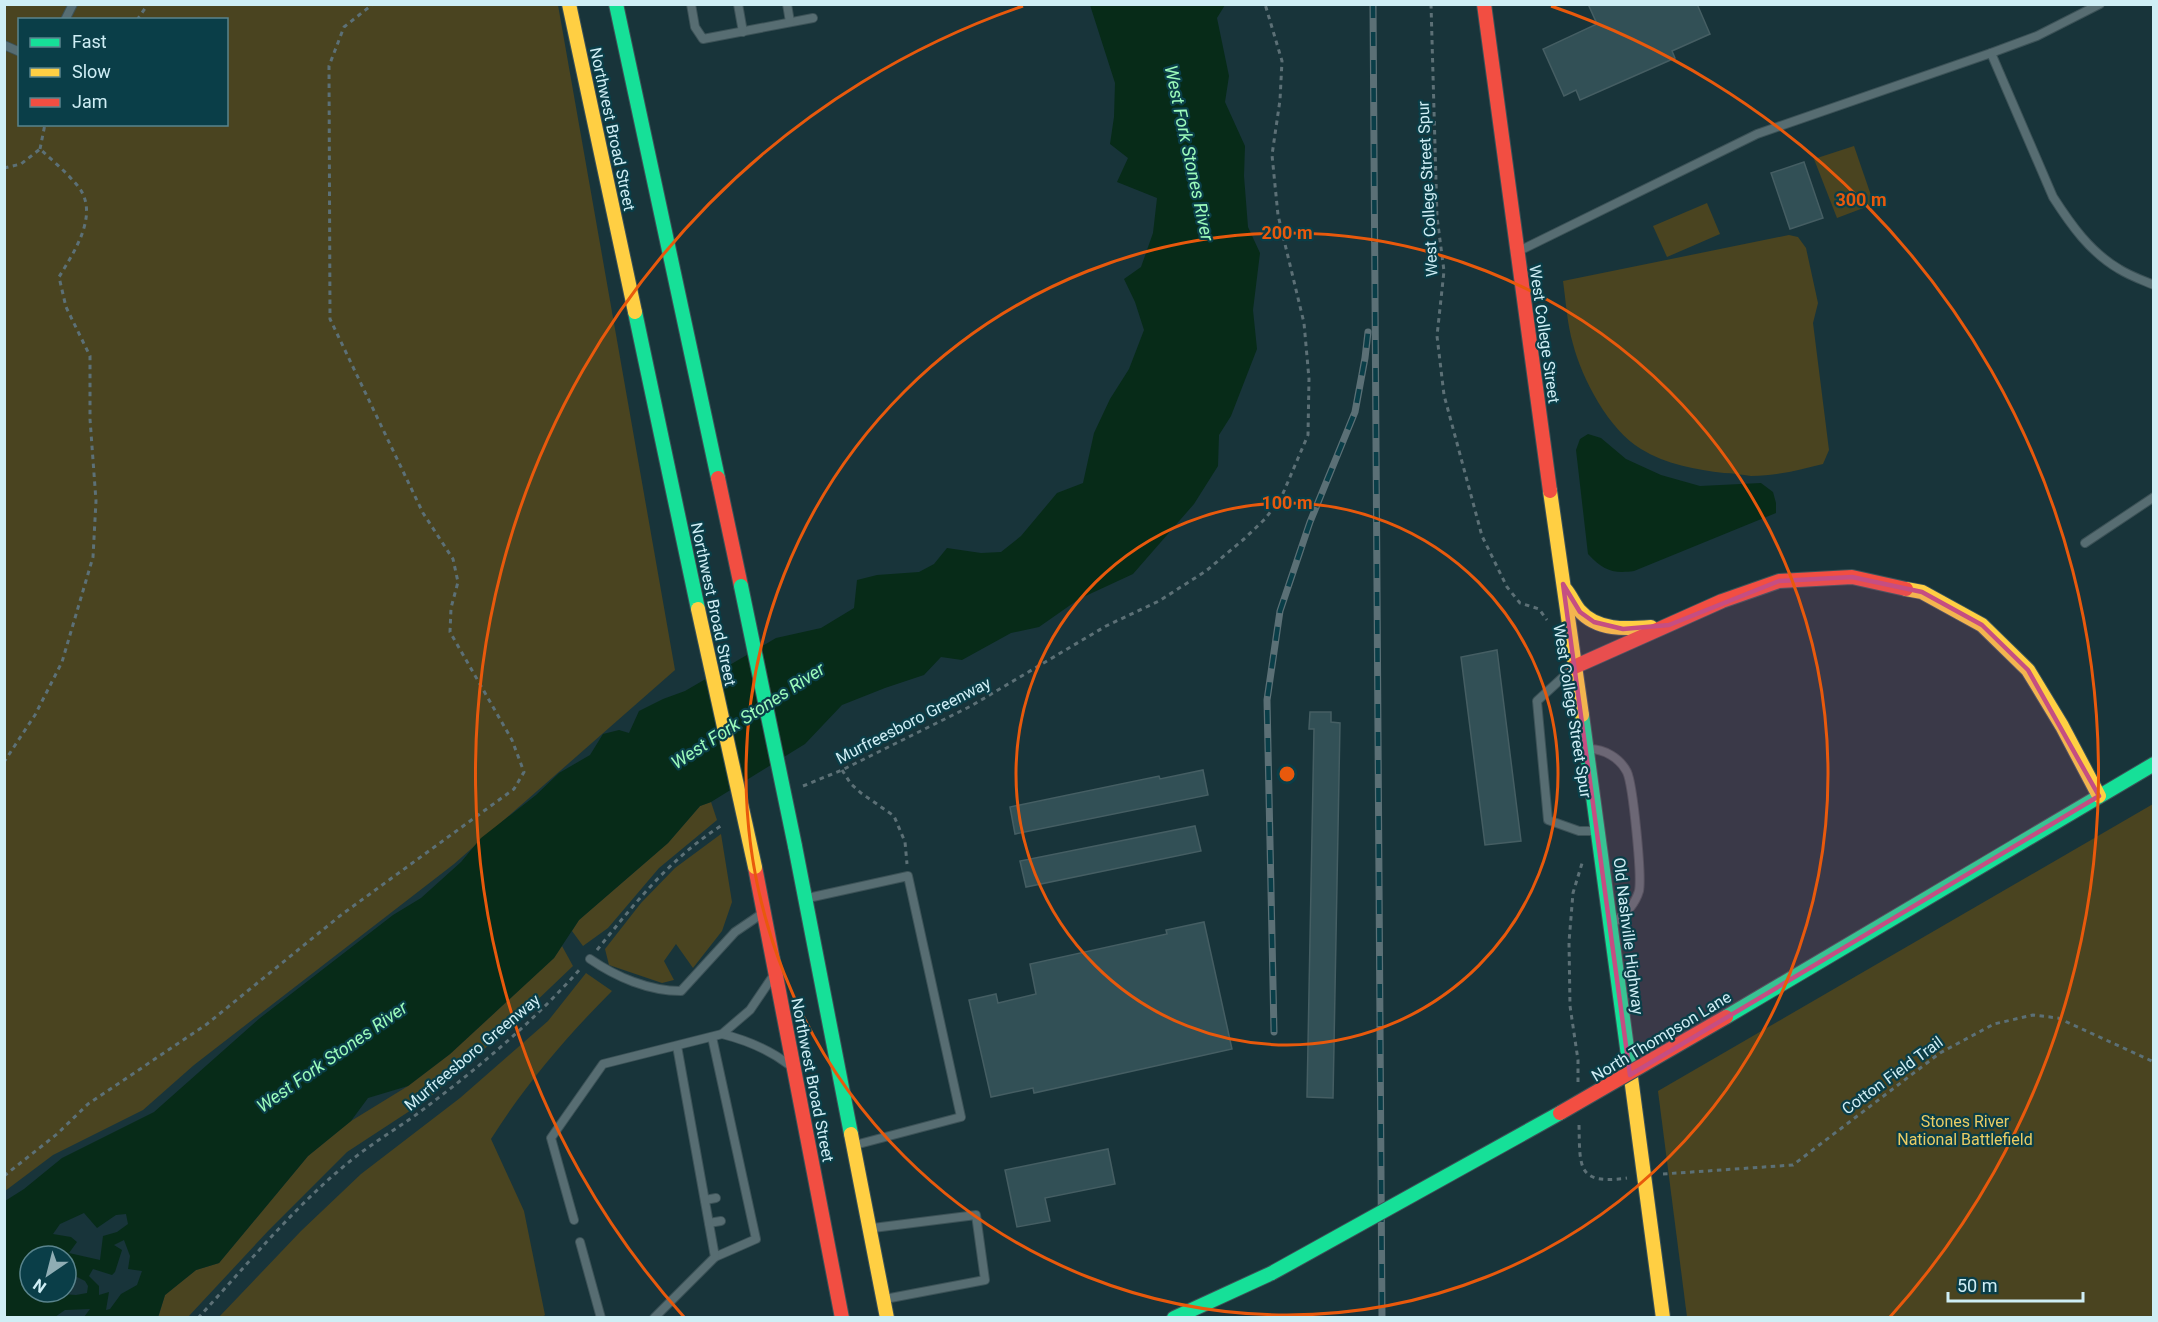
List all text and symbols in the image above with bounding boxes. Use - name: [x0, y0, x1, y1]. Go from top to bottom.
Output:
- legend: [18, 18, 228, 126]
- text: Fast: [72, 31, 107, 52]
- street label: Northwest Broad Street: [586, 46, 639, 213]
- text: Slow: [72, 61, 111, 82]
- water label: West Fork Stones River: [1161, 63, 1219, 244]
- text: Jam: [72, 91, 108, 112]
- street label: West College Street Spur: [1413, 100, 1442, 277]
- text: 300 m: [1835, 189, 1887, 210]
- text: 200 m: [1261, 222, 1313, 243]
- street label: West College Street: [1525, 264, 1564, 404]
- text: 100 m: [1261, 492, 1313, 513]
- street label: Northwest Broad Street: [687, 521, 740, 688]
- street label: West College Street Spur: [1549, 623, 1596, 800]
- water label: West Fork Stones River: [667, 657, 829, 773]
- street label: Murfreesboro Greenway: [833, 673, 994, 768]
- centre of rings: [1277, 764, 1297, 784]
- street label: Old Nashville Highway: [1609, 856, 1648, 1016]
- street label: North Thompson Lane: [1588, 987, 1734, 1086]
- street label: Murfreesboro Greenway: [401, 990, 544, 1115]
- water label: West Fork Stones River: [252, 996, 412, 1117]
- street label: Northwest Broad Street: [787, 996, 838, 1164]
- street label: Cotton Field Trail: [1838, 1032, 1946, 1118]
- park label: Stones River National Battlefield: [1897, 1112, 2033, 1149]
- north arrow: [18, 1244, 78, 1304]
- scale bar: [1948, 1265, 2083, 1303]
- text: N: [30, 1275, 50, 1297]
- text: 50 m: [1957, 1275, 1997, 1296]

